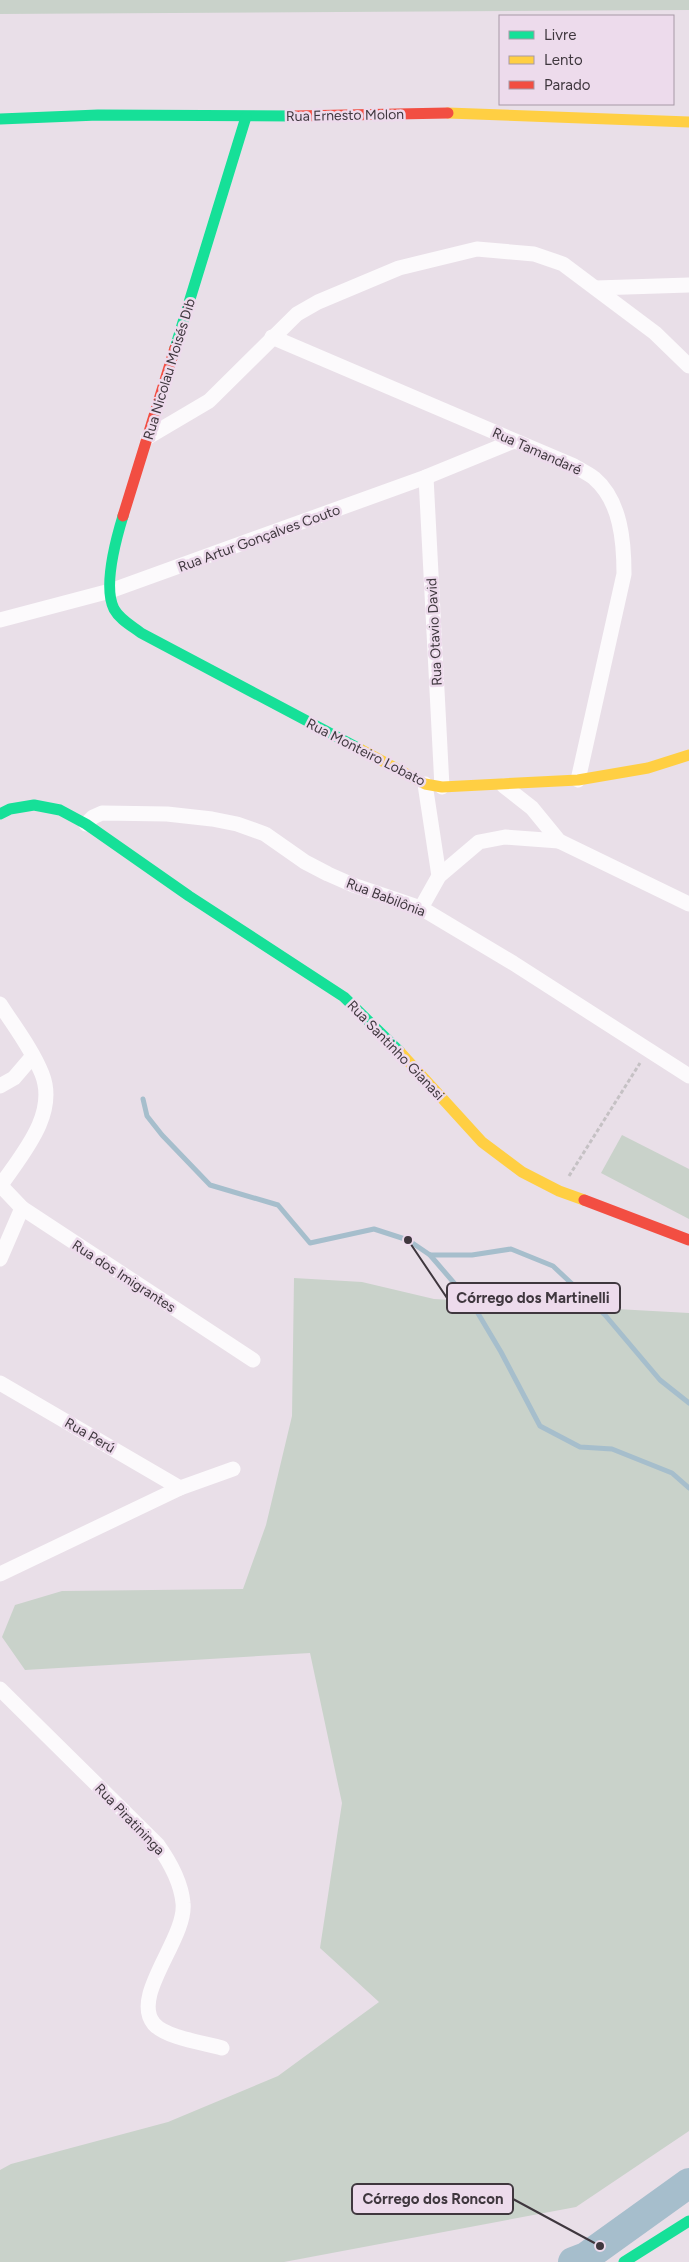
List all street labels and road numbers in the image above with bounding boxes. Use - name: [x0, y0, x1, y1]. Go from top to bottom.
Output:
- street label: Rua Ernesto Molon: [286, 106, 404, 125]
- street label: Rua Nicolau Moisés Dib: [140, 296, 199, 442]
- street label: Rua Tamandaré: [490, 424, 584, 479]
- street label: Rua Artur Gonçalves Couto: [176, 501, 343, 576]
- street label: Rua Otavio David: [423, 578, 446, 686]
- street label: Rua Monteiro Lobato: [303, 715, 428, 790]
- street label: Rua Babilônia: [344, 875, 428, 920]
- street label: Rua Santinho Gianasi: [344, 997, 448, 1104]
- street label: Rua dos Imigrantes: [69, 1237, 179, 1316]
- street label: Rua Perú: [62, 1414, 118, 1457]
- street label: Rua Piratininga: [91, 1780, 168, 1859]

